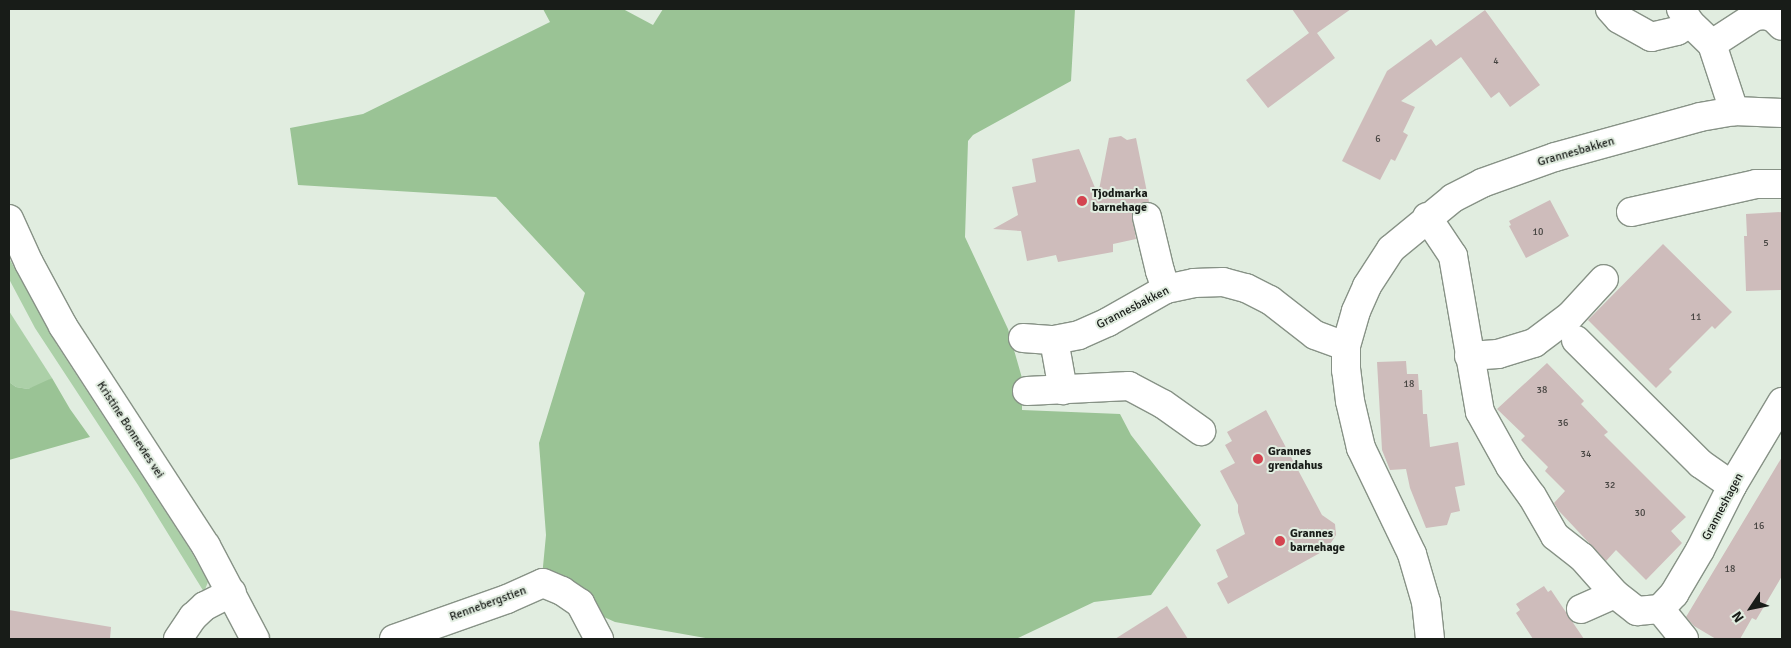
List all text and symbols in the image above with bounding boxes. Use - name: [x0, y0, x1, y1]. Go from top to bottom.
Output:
- house number: 4: [1493, 56, 1499, 68]
- house number: 6: [1375, 134, 1381, 146]
- street label: Grannesbakken: [1536, 134, 1616, 170]
- place label: Tjodmarka barnehage: [1092, 187, 1148, 215]
- marker: Tjodmarka barnehage: [1076, 195, 1088, 207]
- house number: 10: [1533, 227, 1543, 239]
- house number: 5: [1763, 238, 1769, 250]
- street label: Grannesbakken: [1094, 284, 1172, 332]
- house number: 11: [1691, 312, 1701, 324]
- street label: Kristine Bonnevies vei: [93, 379, 167, 481]
- house number: 18: [1404, 379, 1414, 391]
- house number: 38: [1537, 385, 1547, 397]
- house number: 36: [1558, 418, 1568, 430]
- place label: Grannes grendahus: [1268, 445, 1323, 473]
- house number: 34: [1581, 449, 1591, 461]
- marker: Grannes grendahus: [1252, 453, 1264, 465]
- street label: Granneshagen: [1699, 471, 1747, 543]
- house number: 32: [1605, 480, 1615, 492]
- house number: 30: [1635, 508, 1645, 520]
- house number: 16: [1754, 521, 1764, 533]
- place label: Grannes barnehage: [1290, 527, 1345, 555]
- marker: Grannes barnehage: [1274, 535, 1286, 547]
- house number: 18: [1725, 564, 1735, 576]
- street label: Rennebergstien: [448, 583, 528, 625]
- north arrow: [1726, 583, 1776, 633]
- text: N: [1728, 608, 1748, 625]

